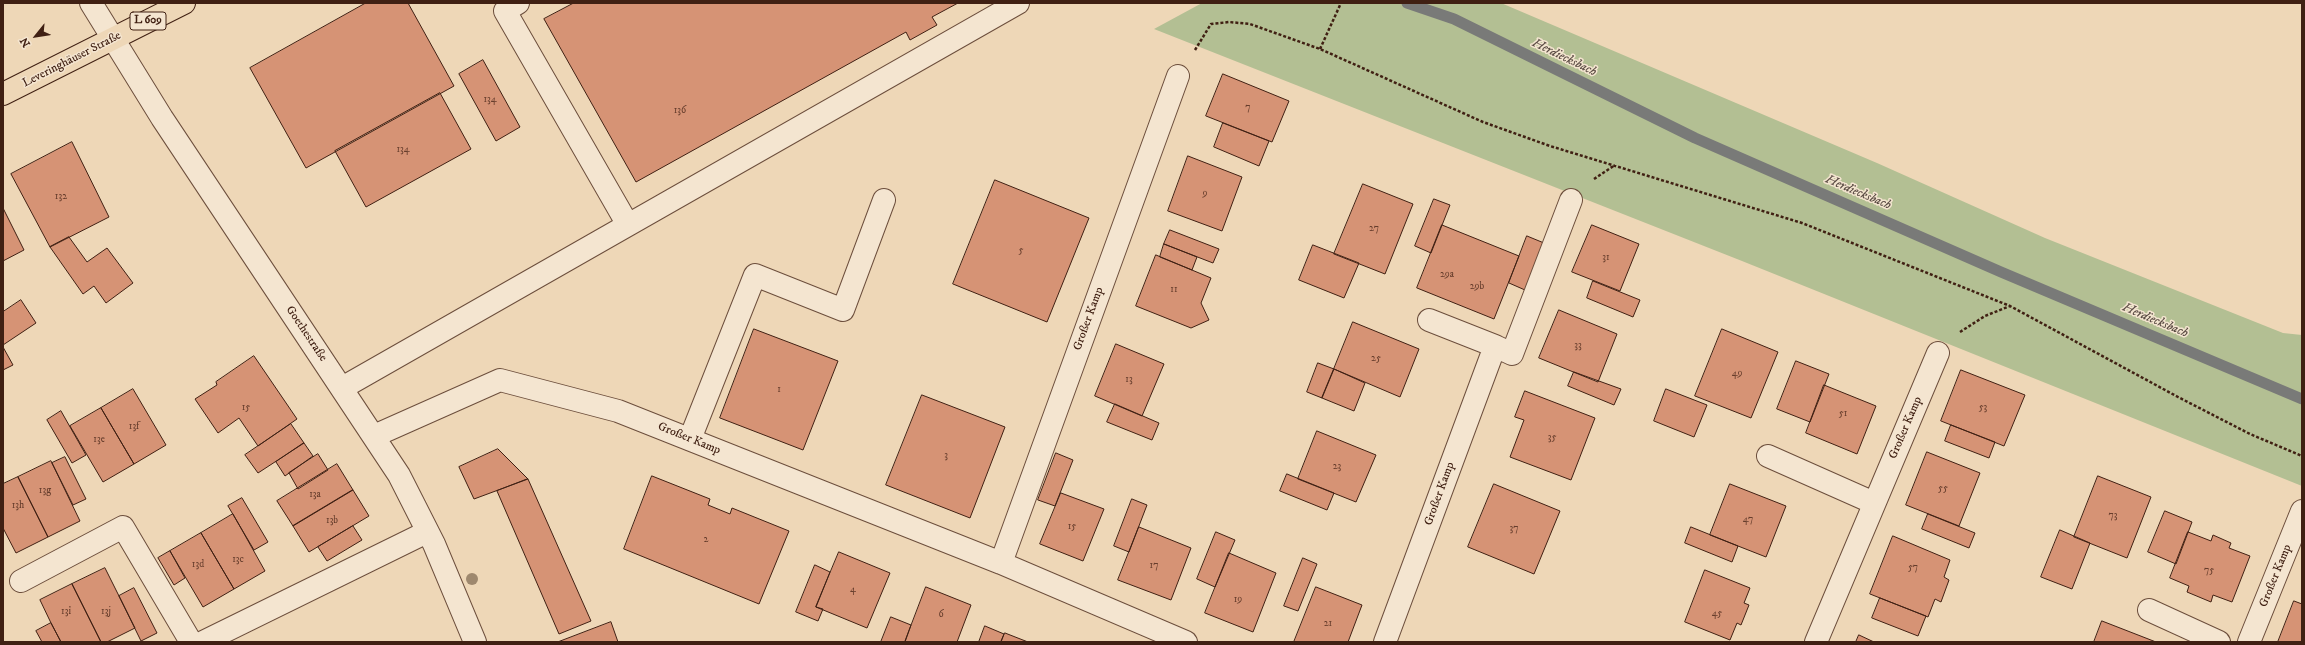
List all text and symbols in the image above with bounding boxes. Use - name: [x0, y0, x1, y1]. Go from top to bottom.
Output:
- road number: L 609: [130, 12, 166, 30]
- north arrow: [16, 16, 56, 56]
- street label: Leveringhäuser Straße: [20, 29, 124, 91]
- text: N: [17, 35, 34, 49]
- water label: Herdiecksbach: [1529, 36, 1599, 80]
- house number: 134: [483, 94, 497, 106]
- house number: 7: [1245, 102, 1251, 114]
- house number: 136: [674, 105, 686, 117]
- house number: 134: [396, 144, 410, 156]
- water label: Herdiecksbach: [1823, 172, 1893, 214]
- house number: 9: [1203, 188, 1207, 200]
- house number: 132: [55, 191, 67, 203]
- house number: 27: [1369, 223, 1379, 235]
- house number: 5: [1019, 245, 1023, 257]
- house number: 31: [1602, 252, 1610, 264]
- house number: 29a: [1440, 269, 1454, 281]
- house number: 29b: [1470, 281, 1484, 293]
- house number: 11: [1170, 284, 1178, 296]
- street label: Großer Kamp: [1071, 285, 1107, 353]
- water label: Herdiecksbach: [2120, 300, 2190, 342]
- street label: Goethestraße: [282, 303, 330, 365]
- house number: 33: [1574, 340, 1582, 352]
- house number: 25: [1371, 353, 1381, 365]
- house number: 49: [1732, 368, 1742, 380]
- house number: 13: [1125, 374, 1133, 386]
- house number: 1: [777, 384, 781, 396]
- street label: Großer Kamp: [1886, 395, 1926, 461]
- house number: 15: [242, 402, 250, 414]
- house number: 53: [1979, 402, 1987, 414]
- house number: 51: [1839, 408, 1847, 420]
- street label: Großer Kamp: [655, 420, 723, 458]
- house number: 13f: [129, 421, 139, 433]
- house number: 35: [1548, 432, 1556, 444]
- house number: 13e: [93, 434, 105, 446]
- house number: 3: [944, 450, 948, 462]
- street label: Großer Kamp: [1422, 460, 1458, 528]
- house number: 23: [1333, 461, 1341, 473]
- house number: 55: [1938, 483, 1948, 495]
- house number: 13g: [39, 485, 51, 497]
- house number: 13a: [309, 489, 321, 501]
- house number: 13h: [12, 500, 24, 512]
- house number: 73: [2109, 510, 2117, 522]
- house number: 47: [1743, 514, 1753, 526]
- house number: 13b: [326, 515, 338, 527]
- house number: 15: [1068, 521, 1076, 533]
- house number: 37: [1510, 523, 1518, 535]
- house number: 2: [704, 534, 708, 546]
- street label: Großer Kamp: [2257, 542, 2295, 610]
- house number: 13c: [232, 554, 244, 566]
- house number: 13d: [192, 559, 204, 571]
- house number: 17: [1150, 560, 1158, 572]
- house number: 57: [1908, 562, 1918, 574]
- house number: 75: [2204, 565, 2214, 577]
- house number: 4: [850, 584, 856, 596]
- house number: 19: [1234, 594, 1242, 606]
- house number: 13i: [61, 606, 71, 618]
- house number: 13j: [101, 606, 111, 618]
- house number: 45: [1712, 608, 1722, 620]
- house number: 6: [938, 609, 944, 621]
- house number: 21: [1324, 618, 1332, 630]

